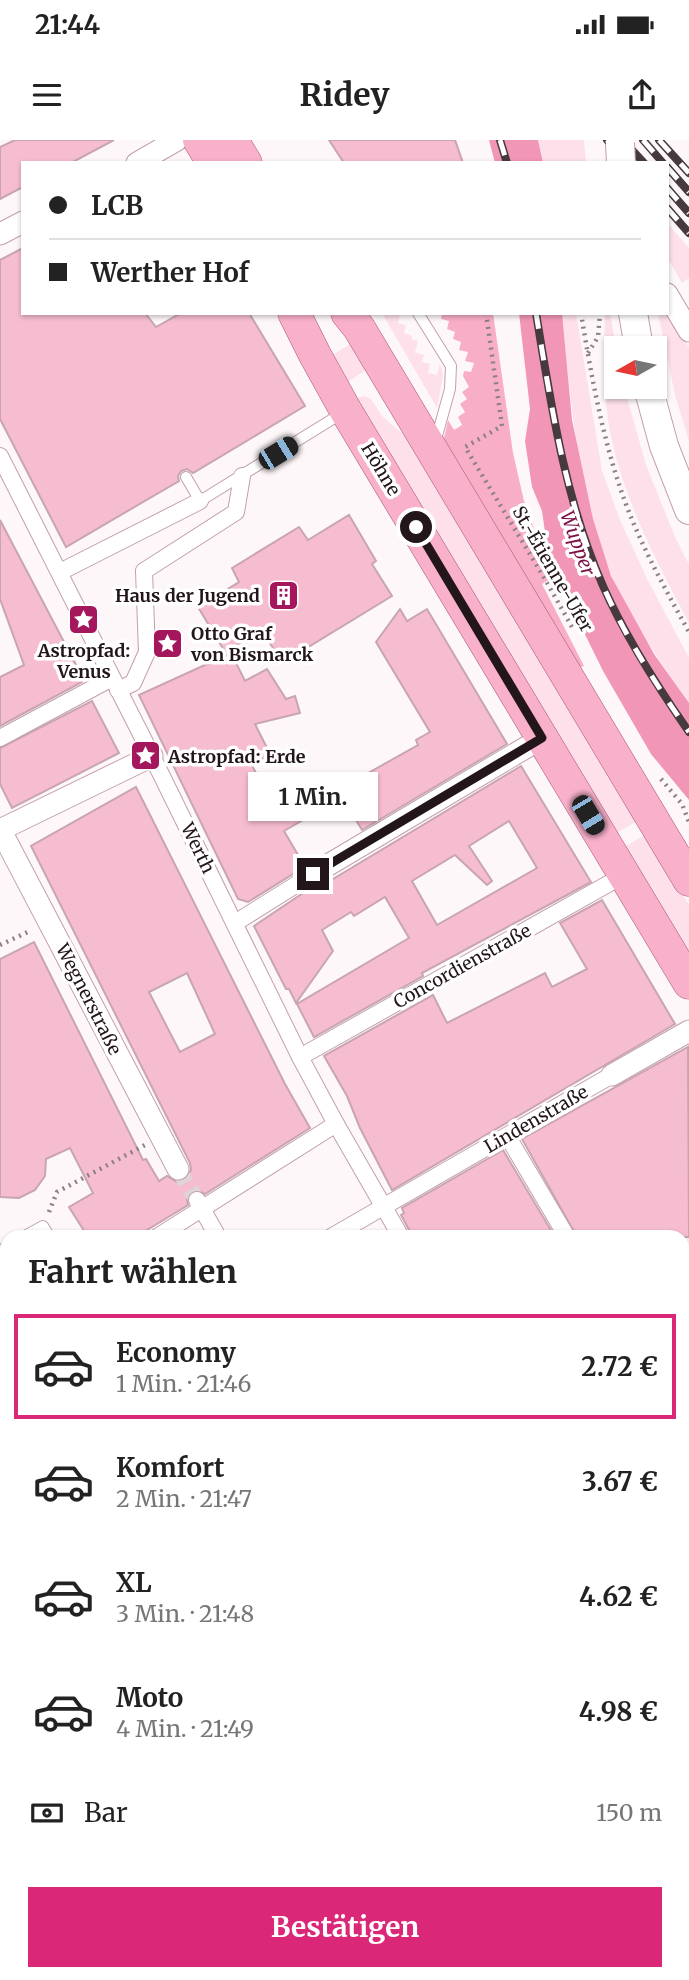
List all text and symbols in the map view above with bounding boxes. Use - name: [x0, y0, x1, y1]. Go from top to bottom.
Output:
- text: 21:44: [35, 8, 100, 41]
- text: Ridey: [300, 75, 389, 115]
- icon: menu: [28, 76, 66, 114]
- icon: share: [623, 76, 661, 114]
- text: LCB: [91, 189, 143, 222]
- text: Werther Hof: [91, 256, 249, 289]
- north arrow: [604, 336, 667, 399]
- map controls: [604, 336, 667, 399]
- car: [255, 433, 302, 473]
- street label: Höhne: [356, 438, 406, 500]
- street label: St.-Étienne-Ufer: [508, 502, 598, 636]
- water label: Wupper: [555, 507, 601, 579]
- route start: [400, 511, 432, 543]
- building icon: Haus der Jugend: [266, 578, 300, 612]
- place label: Haus der Jugend: [115, 584, 260, 607]
- place icon: Astropfad: Venus: [67, 602, 101, 636]
- place label: Otto Graf von Bismarck: [190, 622, 314, 666]
- place icon: Otto Graf von Bismarck: [151, 626, 185, 660]
- place label: Astropfad: Venus: [37, 639, 130, 683]
- place icon: Astropfad: Erde: [128, 739, 162, 773]
- place label: Astropfad: Erde: [167, 745, 306, 768]
- callout: 1 Min.: [248, 772, 378, 822]
- text: 1 Min.: [279, 782, 347, 811]
- car: [569, 792, 608, 838]
- street label: Werth: [176, 818, 220, 877]
- route end: [297, 858, 329, 890]
- street label: Concordienstraße: [389, 919, 535, 1013]
- street label: Wegnerstraße: [51, 939, 127, 1059]
- street label: Lindenstraße: [480, 1080, 592, 1158]
- text: Fahrt wählen: [28, 1252, 237, 1292]
- icon: car: [32, 1335, 95, 1398]
- text: Economy: [116, 1336, 236, 1369]
- text: 2.72 €: [581, 1350, 658, 1383]
- text: 1 Min. · 21:46: [116, 1369, 252, 1398]
- icon: car: [32, 1450, 95, 1513]
- text: Komfort: [116, 1451, 225, 1484]
- text: 3.67 €: [582, 1465, 658, 1498]
- text: 2 Min. · 21:47: [116, 1484, 252, 1513]
- icon: car: [32, 1565, 95, 1628]
- text: XL: [116, 1566, 152, 1599]
- text: 4.62 €: [579, 1580, 658, 1613]
- text: 3 Min. · 21:48: [116, 1599, 254, 1628]
- icon: car: [32, 1680, 95, 1743]
- text: Moto: [116, 1681, 183, 1714]
- text: 4.98 €: [579, 1695, 658, 1728]
- text: 4 Min. · 21:49: [116, 1714, 254, 1743]
- icon: cash: [28, 1794, 66, 1832]
- text: Bar: [84, 1796, 128, 1829]
- text: 150 m: [596, 1798, 662, 1827]
- button: Bestätigen: [28, 1887, 662, 1967]

